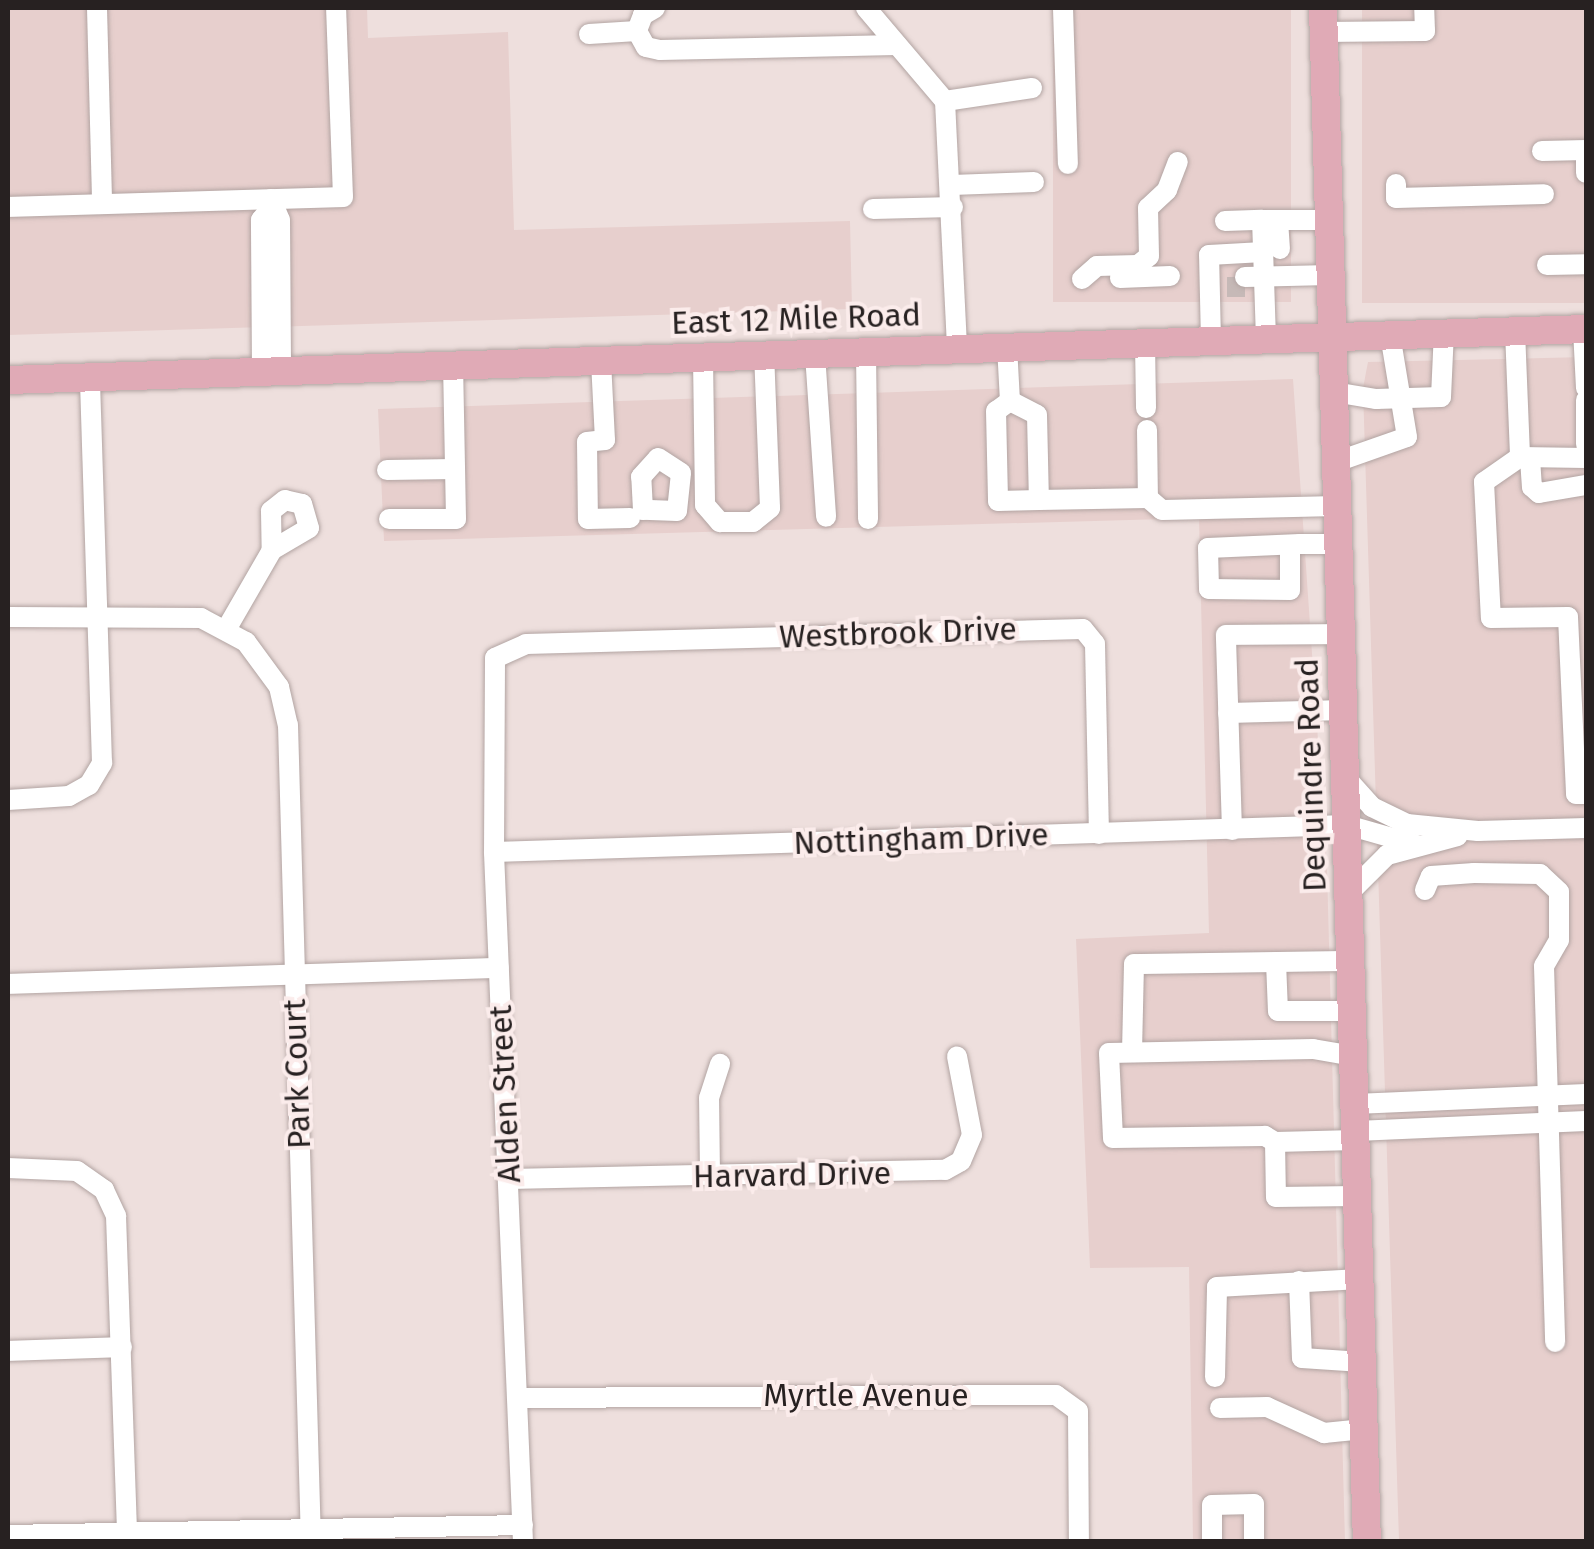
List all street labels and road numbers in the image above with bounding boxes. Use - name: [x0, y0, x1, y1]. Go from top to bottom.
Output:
- street label: East 12 Mile Road: [670, 295, 922, 343]
- street label: Westbrook Drive: [779, 610, 1017, 656]
- street label: Dequindre Road: [1288, 657, 1334, 893]
- street label: Nottingham Drive: [793, 815, 1049, 863]
- street label: Park Court: [275, 998, 319, 1150]
- street label: Alden Street: [481, 1004, 529, 1184]
- street label: Harvard Drive: [693, 1154, 891, 1196]
- street label: Myrtle Avenue: [763, 1376, 969, 1414]

